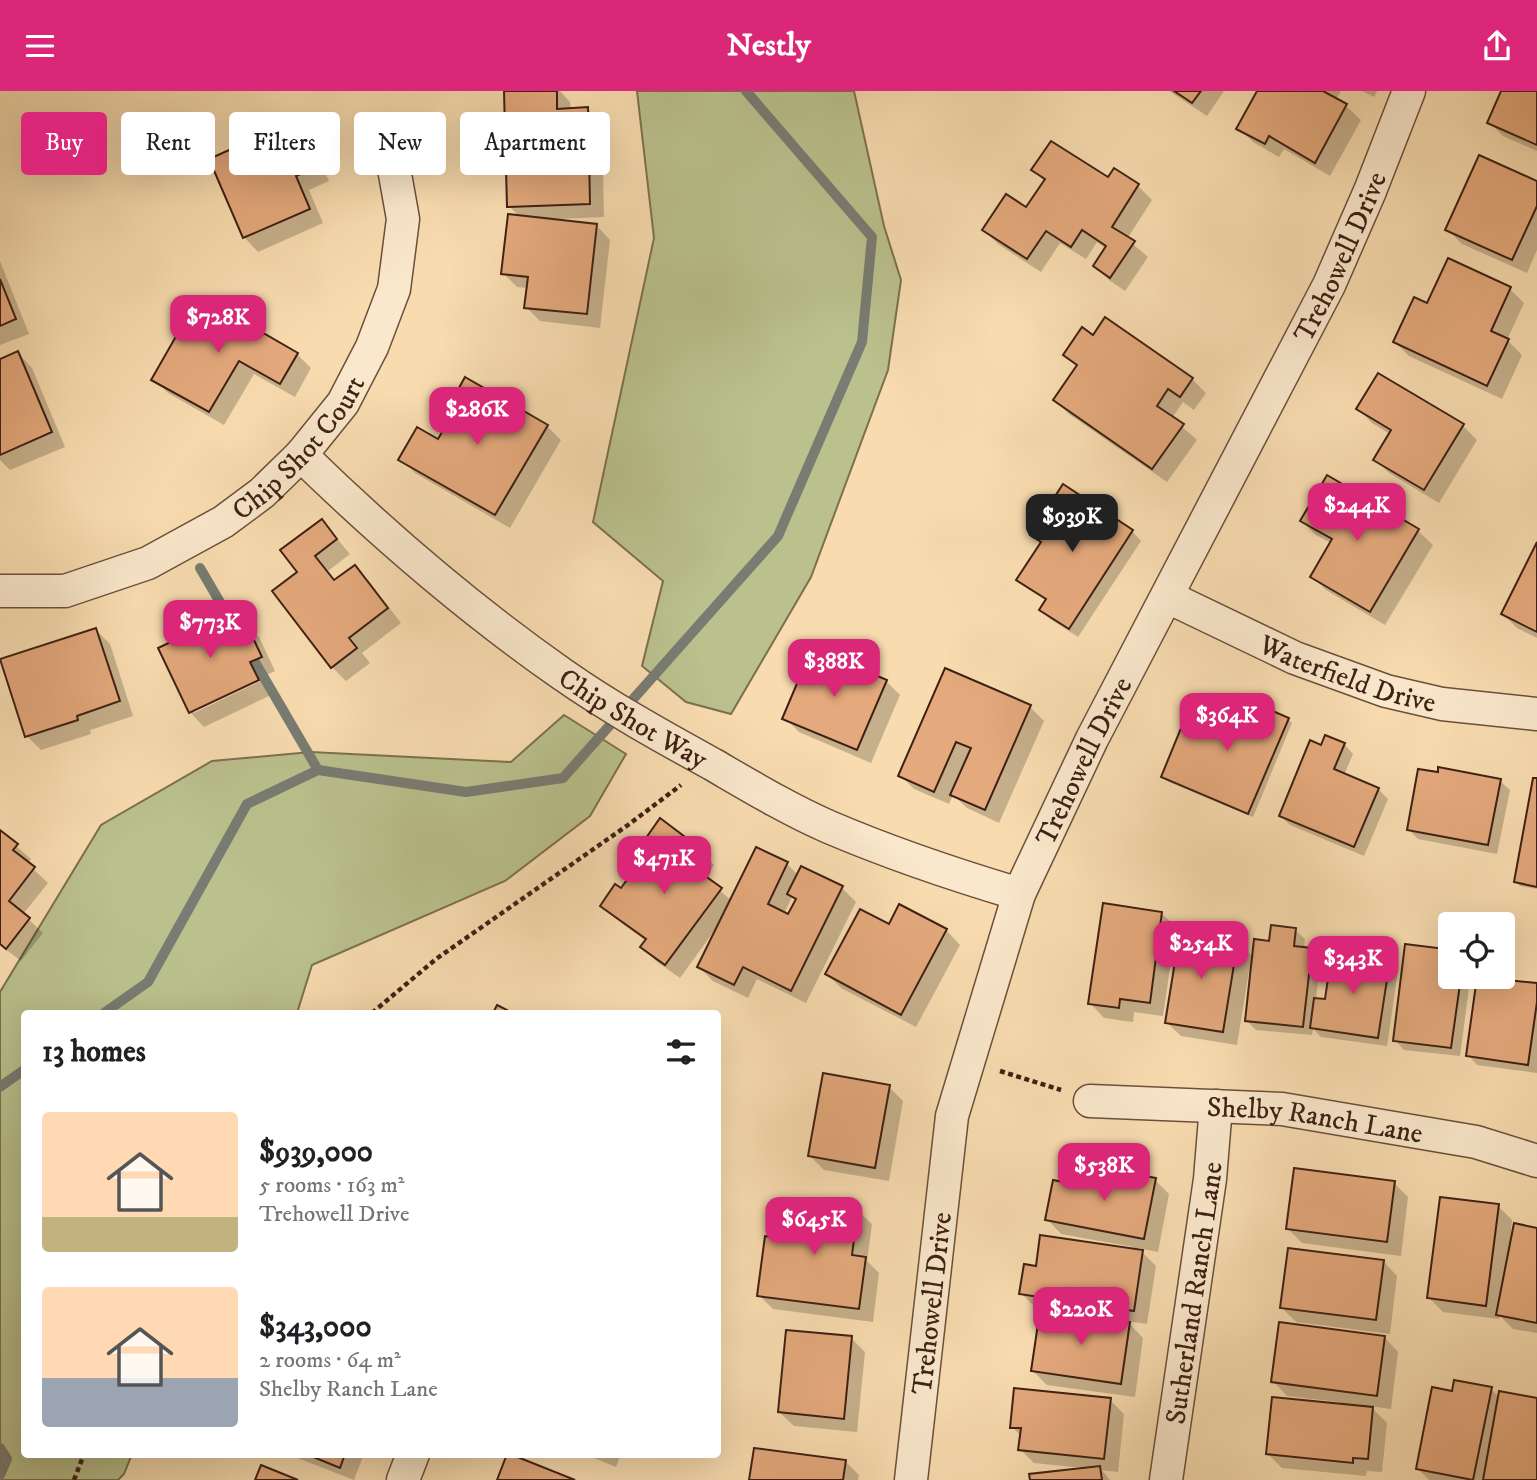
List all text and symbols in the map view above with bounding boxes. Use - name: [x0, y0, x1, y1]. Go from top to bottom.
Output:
- text: Nestly: [726, 26, 811, 66]
- icon: menu: [21, 27, 59, 65]
- icon: share: [1478, 27, 1516, 65]
- chip: Buy: [21, 112, 107, 175]
- chip: Rent: [121, 112, 215, 175]
- chip: Filters: [229, 112, 340, 175]
- chip: New: [354, 112, 446, 175]
- chip: Apartment: [460, 112, 610, 175]
- street label: Trehowell Drive: [1286, 167, 1395, 348]
- pin: $728K: [169, 295, 267, 355]
- text: $728K: [186, 303, 250, 332]
- street label: Chip Shot Court: [226, 370, 373, 528]
- pin: $286K: [428, 387, 526, 447]
- text: $286K: [445, 395, 509, 424]
- pin: $244K: [1308, 483, 1406, 543]
- text: $244K: [1324, 491, 1390, 520]
- pin: $939K: [1023, 495, 1121, 554]
- text: $939K: [1042, 502, 1102, 531]
- pin: $773K: [161, 601, 259, 660]
- text: $773K: [179, 608, 241, 637]
- street label: Waterfield Drive: [1252, 627, 1439, 721]
- pin: $388K: [785, 639, 883, 699]
- text: $388K: [804, 647, 864, 676]
- street label: Chip Shot Way: [551, 661, 714, 777]
- street label: Trehowell Drive: [1028, 671, 1140, 851]
- pin: $364K: [1178, 693, 1276, 753]
- text: $364K: [1196, 701, 1258, 730]
- pin: $471K: [615, 837, 713, 896]
- text: $471K: [633, 844, 695, 873]
- map controls: [1438, 912, 1515, 989]
- button: locate: [1438, 912, 1515, 989]
- pin: $254K: [1152, 921, 1250, 981]
- text: $254K: [1169, 929, 1233, 958]
- pin: $343K: [1304, 937, 1402, 996]
- text: $343K: [1323, 944, 1383, 973]
- icon: filters: [662, 1033, 700, 1071]
- text: 13 homes: [42, 1034, 146, 1071]
- street label: Shelby Ranch Lane: [1206, 1090, 1425, 1152]
- text: $939,000: [259, 1134, 373, 1171]
- icon: home: [98, 1140, 182, 1224]
- pin: $538K: [1055, 1143, 1153, 1203]
- text: $538K: [1074, 1151, 1134, 1180]
- street label: Sutherland Ranch Lane: [1158, 1161, 1230, 1427]
- text: 5 rooms · 163 m²: [259, 1171, 405, 1200]
- pin: $645K: [765, 1197, 863, 1257]
- text: Trehowell Drive: [259, 1200, 409, 1229]
- text: $645K: [781, 1205, 847, 1234]
- street label: Trehowell Drive: [905, 1210, 960, 1396]
- pin: $220K: [1032, 1287, 1130, 1347]
- text: $220K: [1049, 1295, 1113, 1324]
- text: $343,000: [259, 1309, 372, 1346]
- icon: home: [98, 1315, 182, 1399]
- text: 2 rooms · 64 m²: [259, 1346, 401, 1375]
- text: Shelby Ranch Lane: [259, 1375, 438, 1404]

